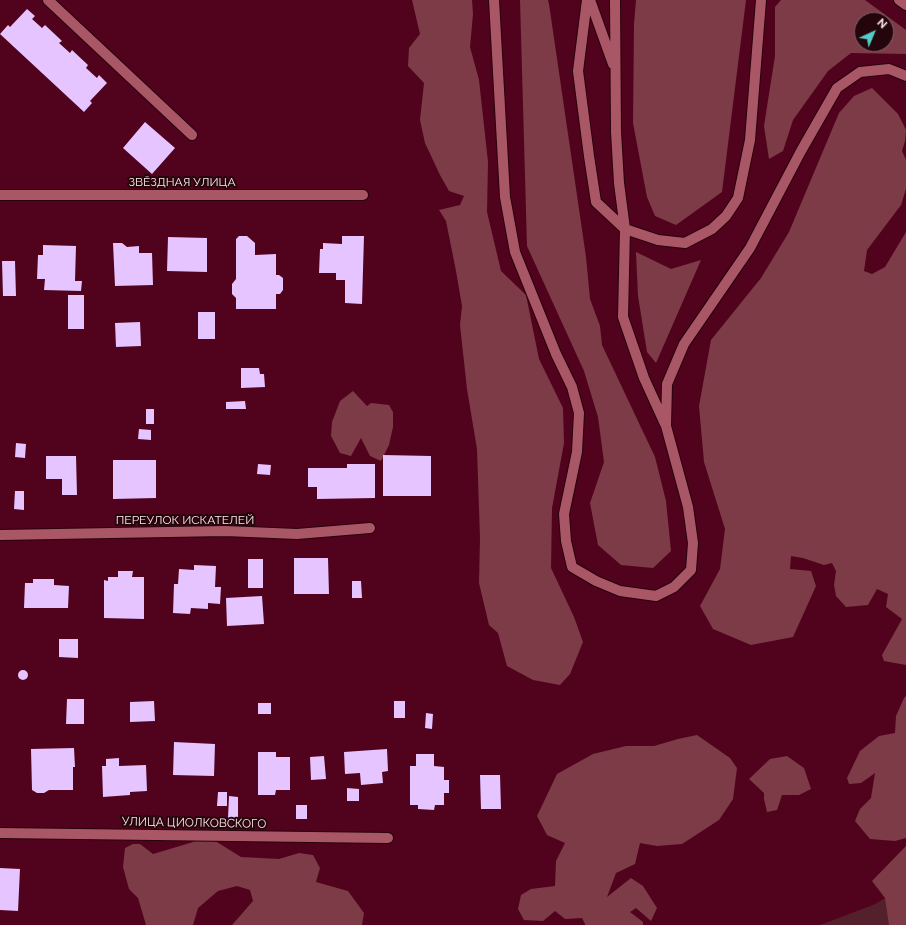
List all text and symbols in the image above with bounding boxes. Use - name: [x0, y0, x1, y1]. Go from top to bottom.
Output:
- north arrow: [854, 12, 894, 52]
- text: N: [874, 16, 890, 31]
- street label: ЗВЁЗДНАЯ УЛИЦА: [128, 175, 236, 189]
- street label: ПЕРЕУЛОК ИСКАТЕЛЕЙ: [116, 513, 254, 527]
- street label: УЛИЦА ЦИОЛКОВСКОГО: [122, 815, 266, 831]

